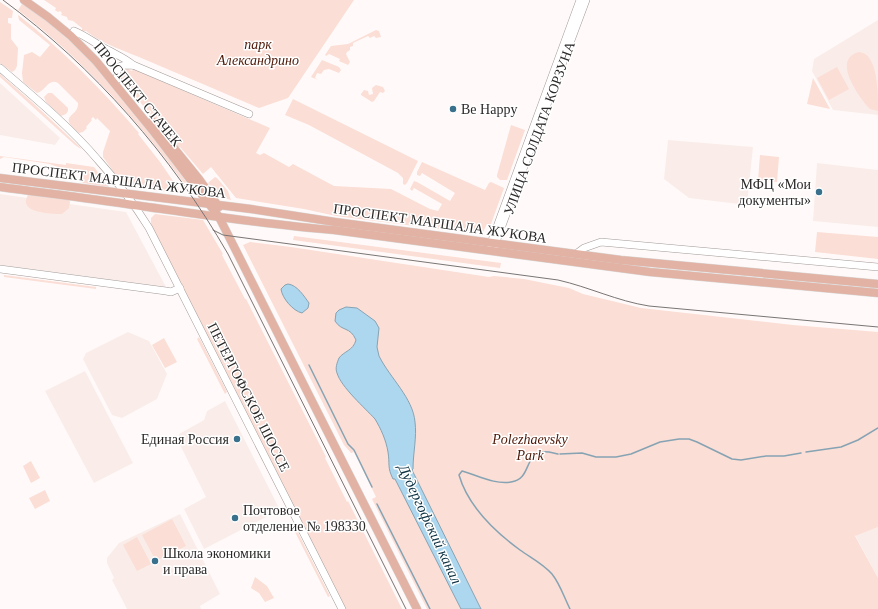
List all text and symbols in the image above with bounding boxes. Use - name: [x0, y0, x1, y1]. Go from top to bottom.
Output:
- park label: парк Александрино: [216, 37, 299, 68]
- street label: УЛИЦА СОЛДАТА КОРЗУНА: [501, 38, 578, 217]
- street label: ПРОСПЕКТ СТАЧЕК: [91, 39, 185, 150]
- place label: Be Happy: [461, 102, 517, 117]
- marker: Be Happy: [448, 104, 458, 114]
- street label: ПРОСПЕКТ МАРШАЛА ЖУКОВА: [11, 160, 228, 201]
- place label: МФЦ «Мои документы»: [738, 177, 812, 208]
- marker: МФЦ «Мои документы»: [814, 187, 824, 197]
- street label: ПРОСПЕКТ МАРШАЛА ЖУКОВА: [332, 201, 548, 246]
- street label: ПЕТЕРГОФСКОЕ ШОССЕ: [204, 320, 293, 474]
- place label: Единая Россия: [141, 432, 230, 447]
- park label: Polezhaevsky Park: [491, 432, 568, 463]
- marker: Единая Россия: [232, 434, 242, 444]
- water label: Дудергофский канал: [394, 460, 465, 587]
- place label: Почтовое отделение № 198330: [243, 503, 366, 534]
- marker: Почтовое отделение № 198330: [230, 513, 240, 523]
- place label: Школа экономики и права: [163, 546, 271, 577]
- marker: Школа экономики и права: [150, 556, 160, 566]

